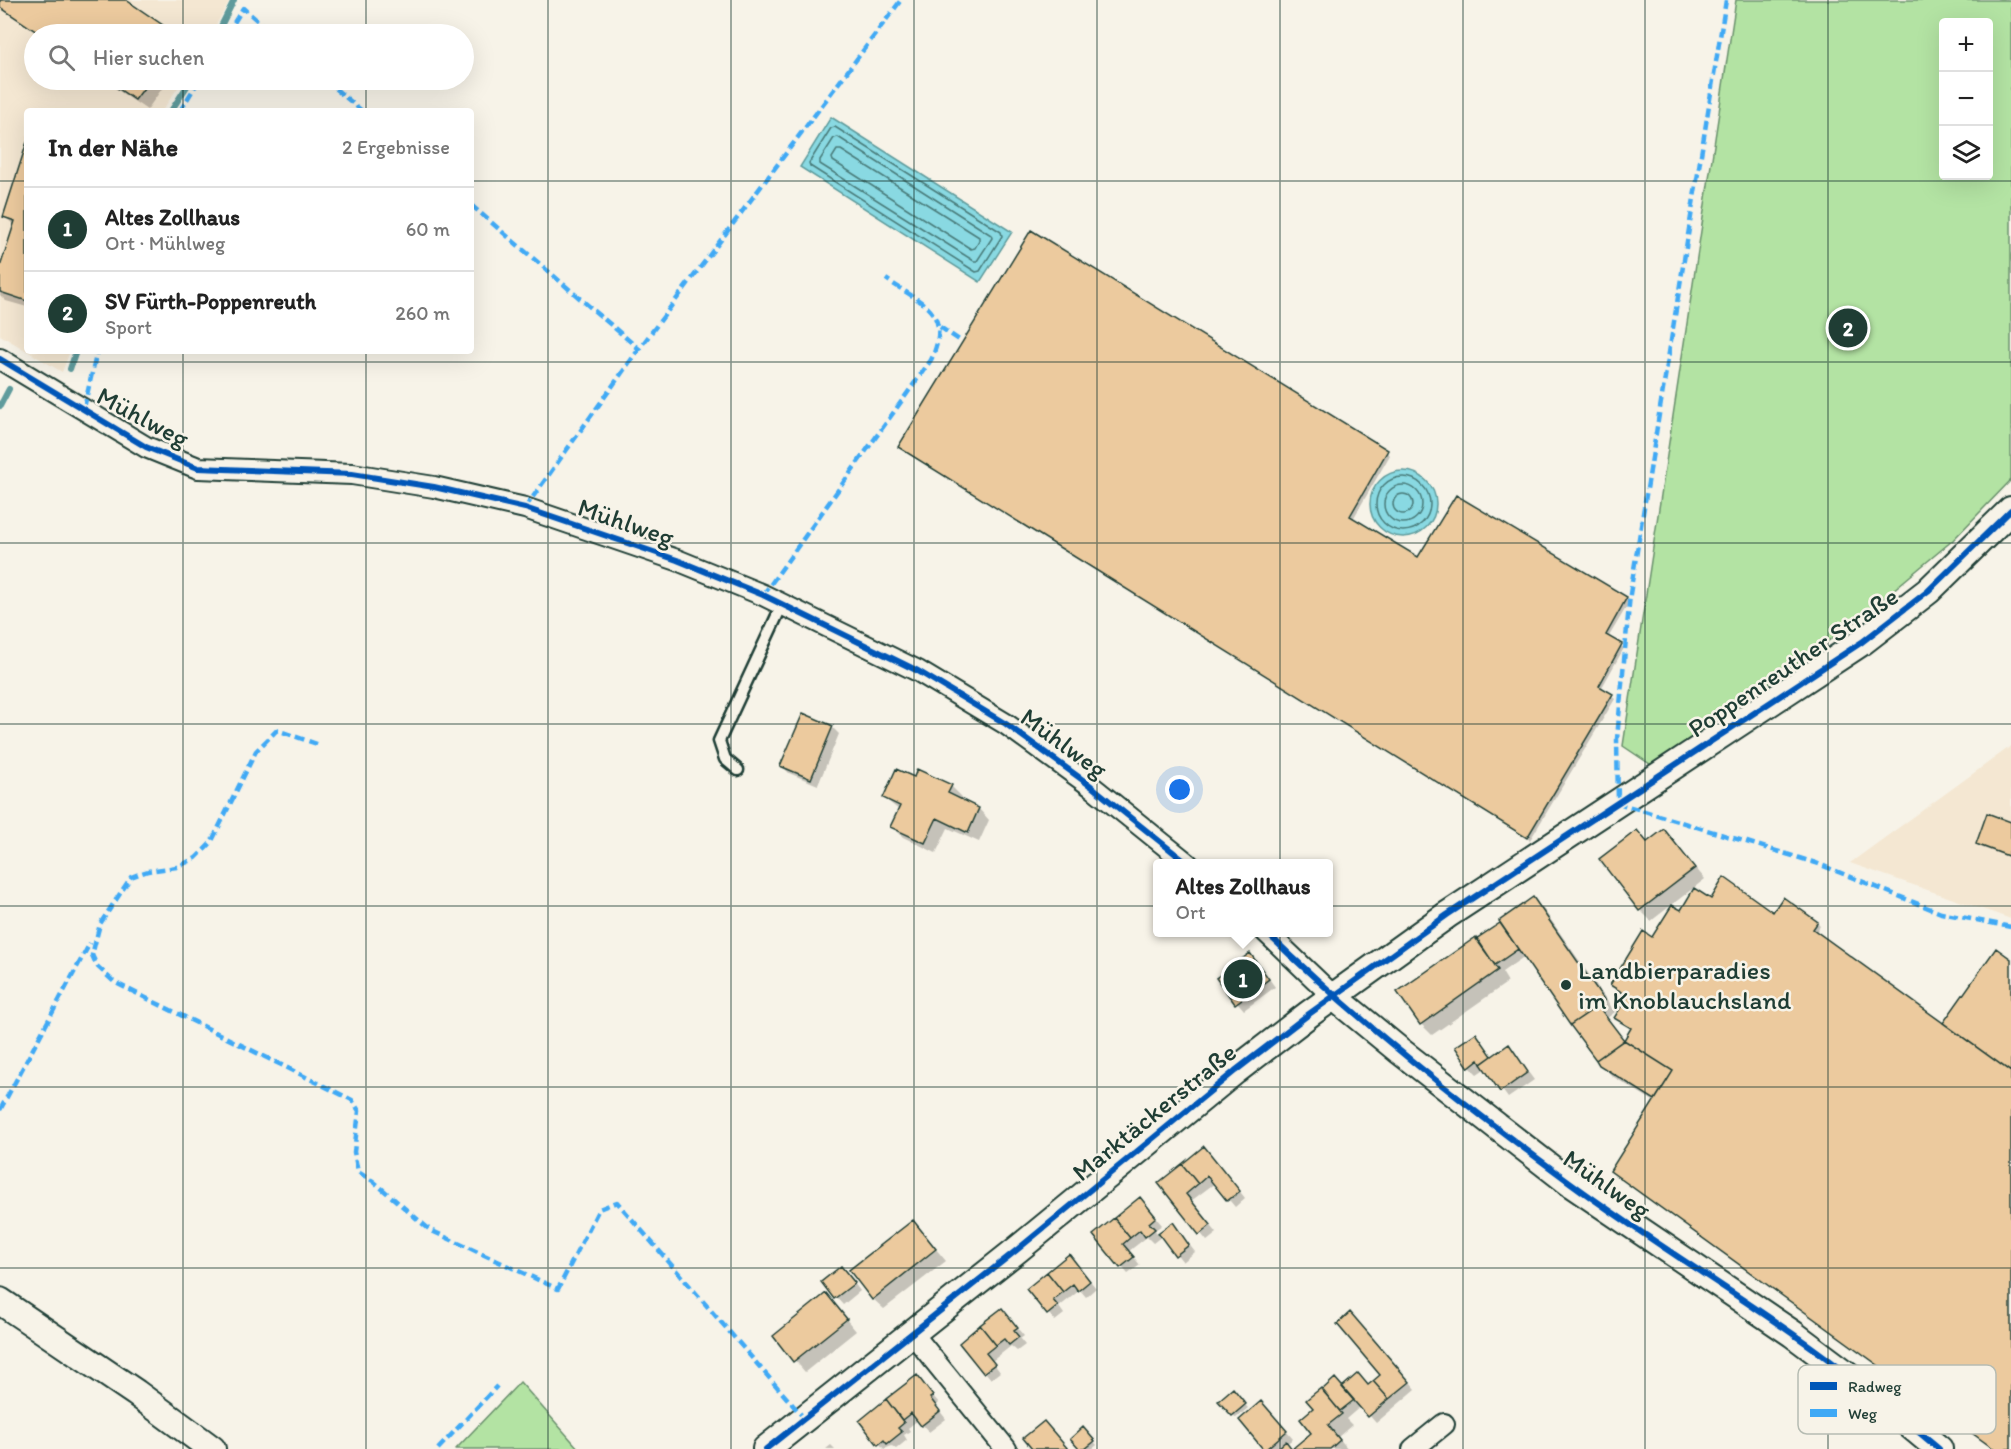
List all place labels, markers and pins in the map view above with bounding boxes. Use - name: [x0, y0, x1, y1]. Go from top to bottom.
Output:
- pin: 2: [1828, 306, 1868, 350]
- place label: Landbierparadies im Knoblauchsland: [1578, 954, 1792, 1016]
- pin: 1: [1224, 956, 1262, 1002]
- marker: Landbierparadies im Knoblauchsland: [1559, 978, 1573, 992]

